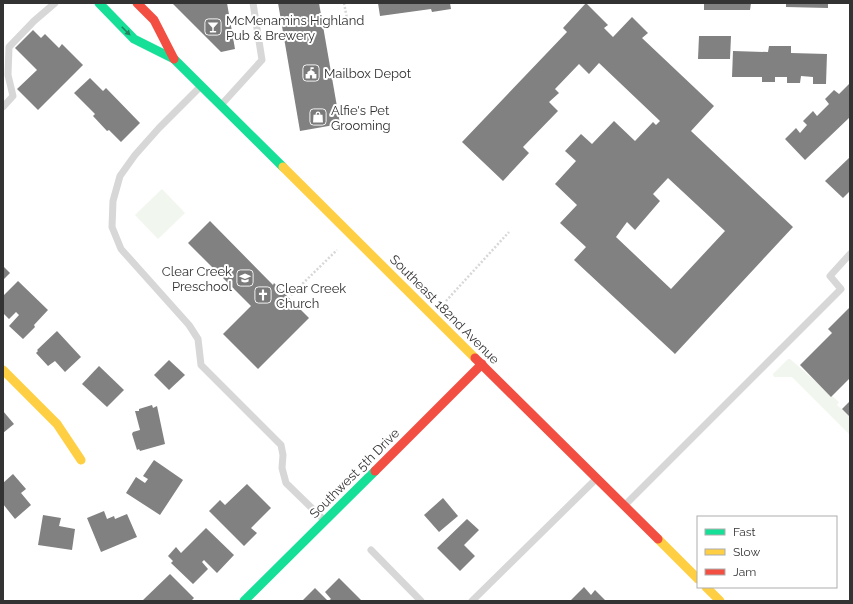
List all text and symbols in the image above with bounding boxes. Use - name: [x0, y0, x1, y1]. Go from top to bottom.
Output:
- place label: McMenamins Highland Pub & Brewery: [226, 13, 364, 43]
- bar icon: McMenamins Highland Pub & Brewery: [203, 17, 223, 37]
- one-way arrow: [121, 26, 131, 36]
- public building icon: Mailbox Depot: [301, 63, 321, 83]
- place label: Mailbox Depot: [324, 66, 412, 81]
- place label: Alfie's Pet Grooming: [331, 103, 391, 133]
- shop icon: Alfie's Pet Grooming: [308, 107, 328, 127]
- street label: Southeast 182nd Avenue: [387, 252, 503, 367]
- place label: Clear Creek Preschool: [162, 264, 232, 294]
- school or university icon: Clear Creek Preschool: [235, 268, 255, 288]
- place label: Clear Creek Church: [276, 281, 346, 311]
- church icon: Clear Creek Church: [253, 285, 273, 305]
- street label: Southwest 5th Drive: [306, 425, 402, 521]
- legend: [697, 516, 837, 588]
- text: Fast: [733, 525, 756, 539]
- text: Slow: [733, 545, 760, 559]
- text: Jam: [733, 565, 756, 579]

